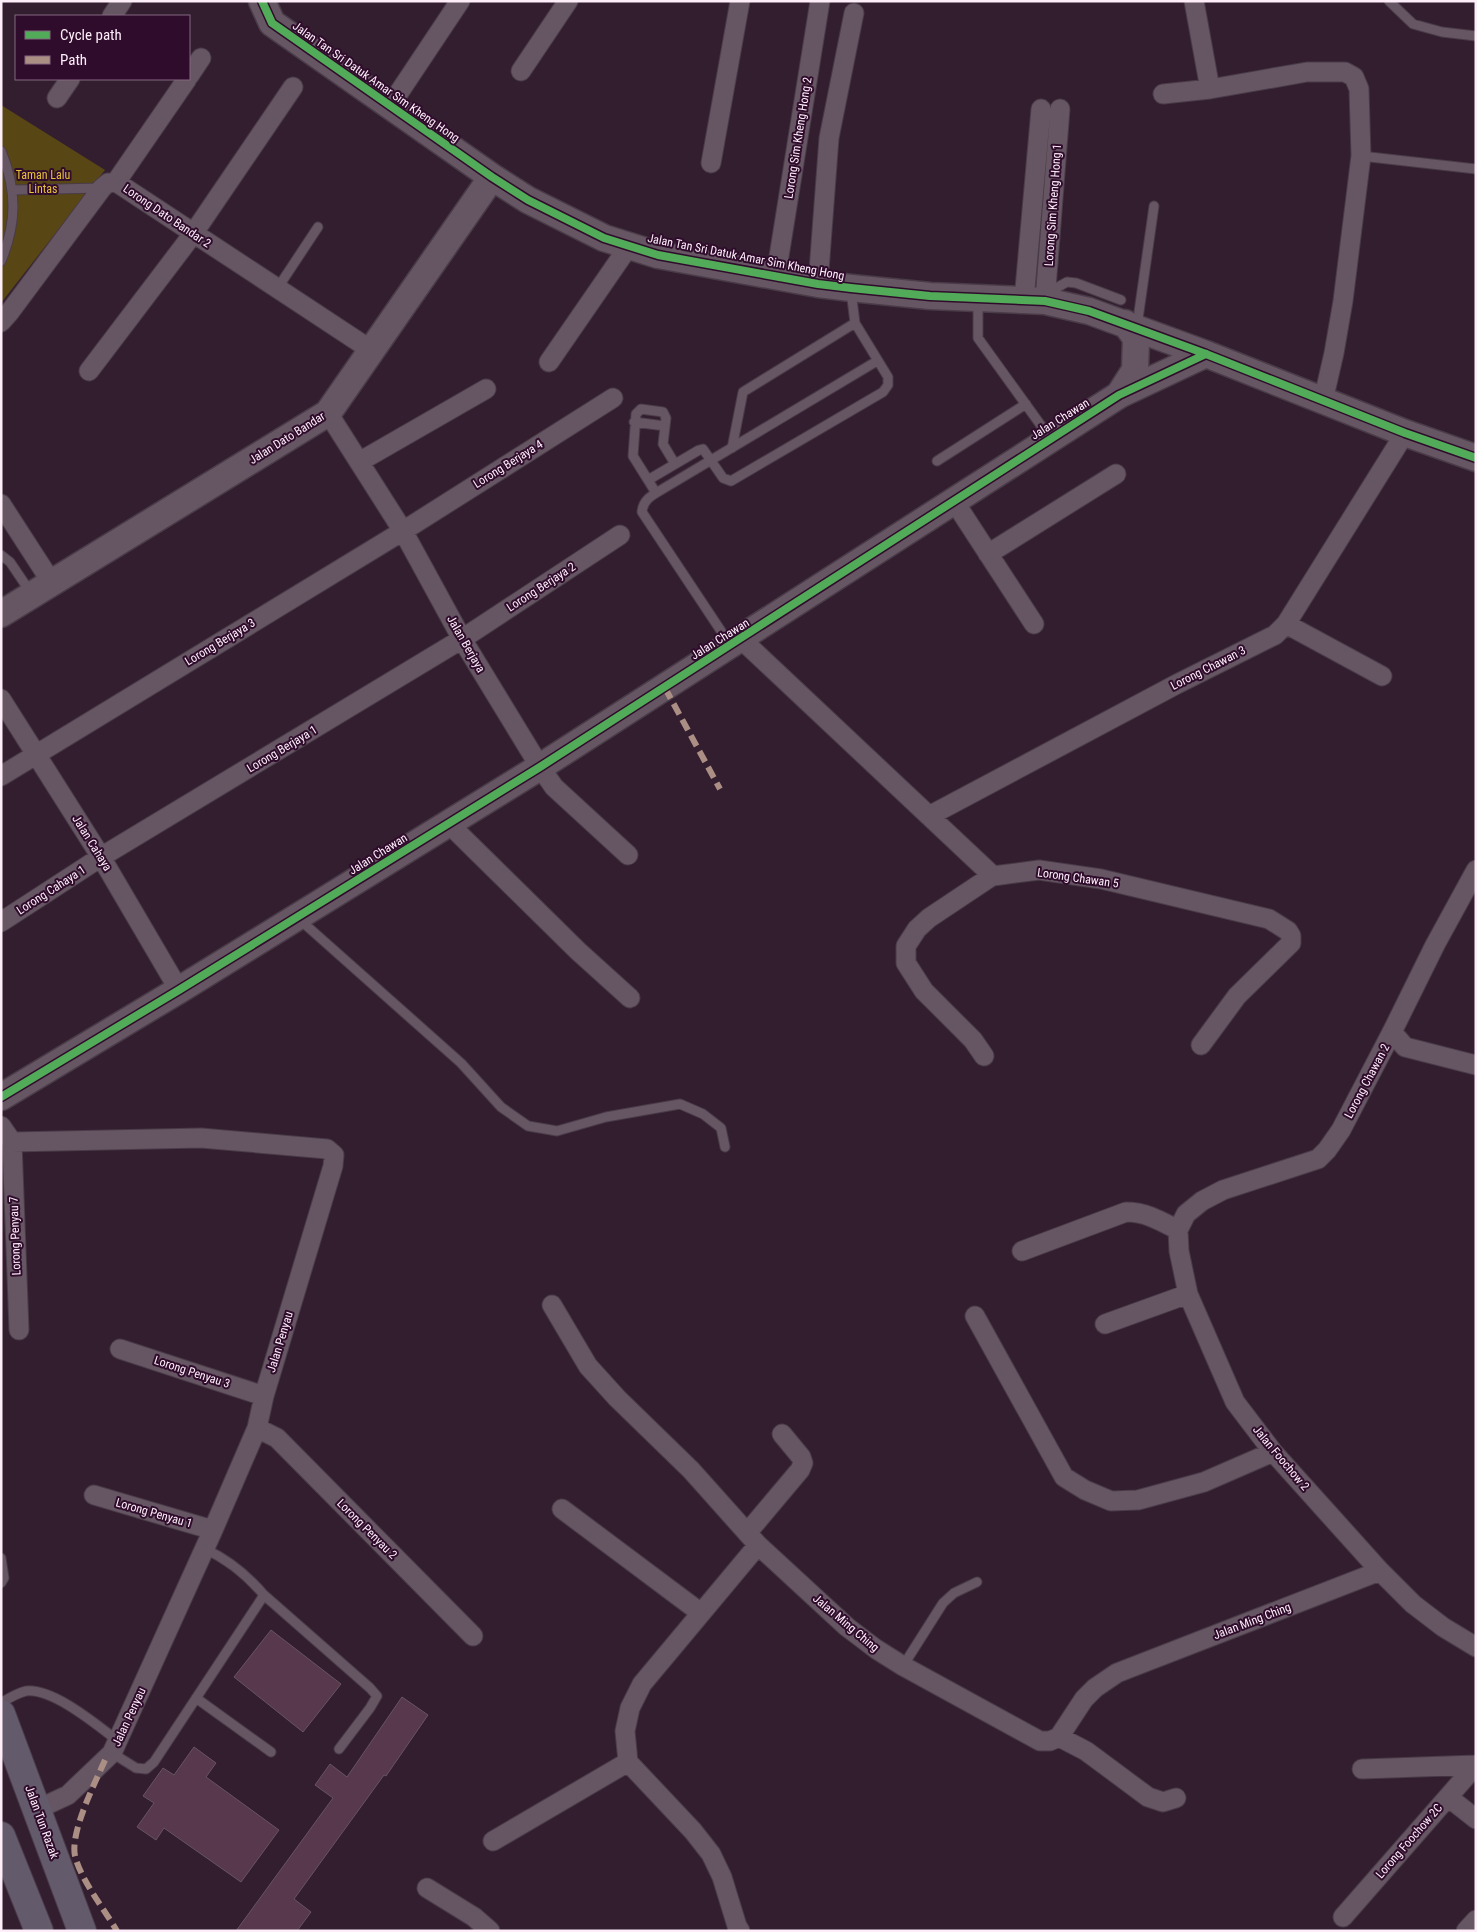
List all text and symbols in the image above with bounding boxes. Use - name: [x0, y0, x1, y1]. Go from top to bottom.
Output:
- legend: [15, 15, 190, 80]
- street label: Jalan Tan Sri Datuk Amar Sim Kheng Hong: [290, 19, 462, 145]
- text: Cycle path: [60, 26, 122, 44]
- text: Path: [60, 51, 87, 69]
- street label: Lorong Sim Kheng Hong 2: [781, 76, 815, 200]
- street label: Lorong Sim Kheng Hong 1: [1042, 143, 1064, 267]
- park label: Taman Lalu Lintas: [16, 168, 71, 196]
- street label: Lorong Dato Bandar 2: [121, 181, 214, 251]
- street label: Jalan Tan Sri Datuk Amar Sim Kheng Hong: [646, 231, 846, 283]
- street label: Jalan Chawan: [1028, 395, 1092, 443]
- street label: Jalan Dato Bandar: [246, 409, 328, 467]
- street label: Lorong Berjaya 4: [471, 437, 545, 491]
- street label: Lorong Berjaya 2: [504, 559, 578, 614]
- street label: Jalan Berjaya: [444, 613, 488, 675]
- street label: Jalan Chawan: [688, 615, 752, 663]
- street label: Lorong Berjaya 3: [182, 616, 258, 668]
- street label: Lorong Chawan 3: [1168, 643, 1248, 693]
- street label: Lorong Berjaya 1: [244, 723, 320, 775]
- street label: Jalan Cahaya: [69, 812, 115, 874]
- street label: Jalan Chawan: [346, 830, 410, 878]
- street label: Lorong Cahaya 1: [14, 863, 88, 917]
- street label: Lorong Chawan 5: [1036, 865, 1120, 891]
- street label: Lorong Chawan 2: [1342, 1041, 1392, 1121]
- street label: Lorong Penyau 7: [7, 1196, 23, 1276]
- street label: Jalan Penyau: [264, 1310, 296, 1374]
- street label: Lorong Penyau 3: [152, 1353, 232, 1391]
- street label: Jalan Foochow 2: [1250, 1423, 1312, 1493]
- street label: Lorong Penyau 1: [114, 1495, 194, 1531]
- street label: Lorong Penyau 2: [334, 1496, 400, 1562]
- street label: Jalan Ming Ching: [810, 1591, 882, 1655]
- street label: Jalan Ming Ching: [1211, 1600, 1293, 1642]
- street label: Jalan Penyau: [109, 1685, 149, 1749]
- street label: Jalan Tun Razak: [22, 1783, 62, 1861]
- street label: Lorong Foochow 2C: [1373, 1801, 1445, 1881]

